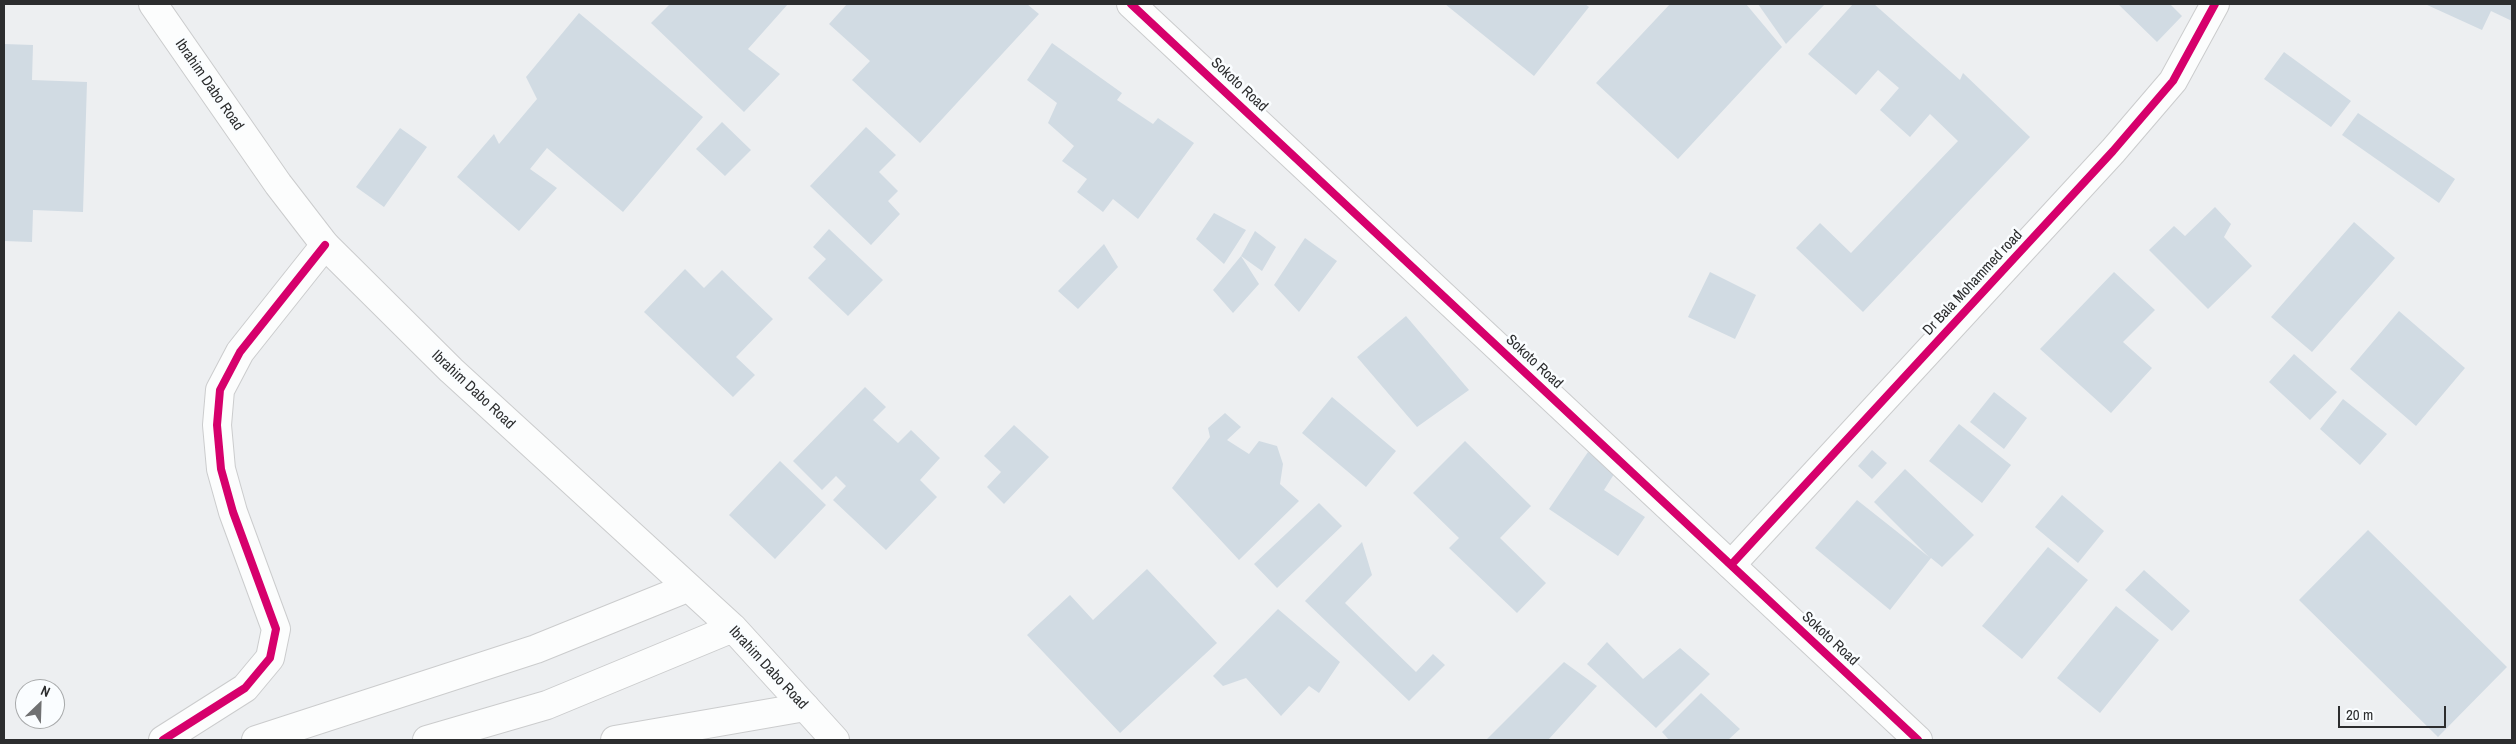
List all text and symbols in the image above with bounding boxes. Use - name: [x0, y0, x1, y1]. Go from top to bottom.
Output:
- street label: Ibrahim Dabo Road: [171, 36, 247, 134]
- street label: Sokoto Road: [1207, 54, 1271, 116]
- street label: Dr Bala Mohammed road: [1920, 227, 2026, 339]
- street label: Sokoto Road: [1502, 331, 1566, 393]
- street label: Ibrahim Dabo Road: [428, 347, 518, 433]
- street label: Sokoto Road: [1798, 608, 1862, 670]
- street label: Ibrahim Dabo Road: [725, 623, 811, 713]
- north arrow: [15, 679, 65, 729]
- text: N: [38, 681, 53, 701]
- scale bar: [2341, 696, 2448, 728]
- text: 20 m: [2346, 704, 2373, 725]

